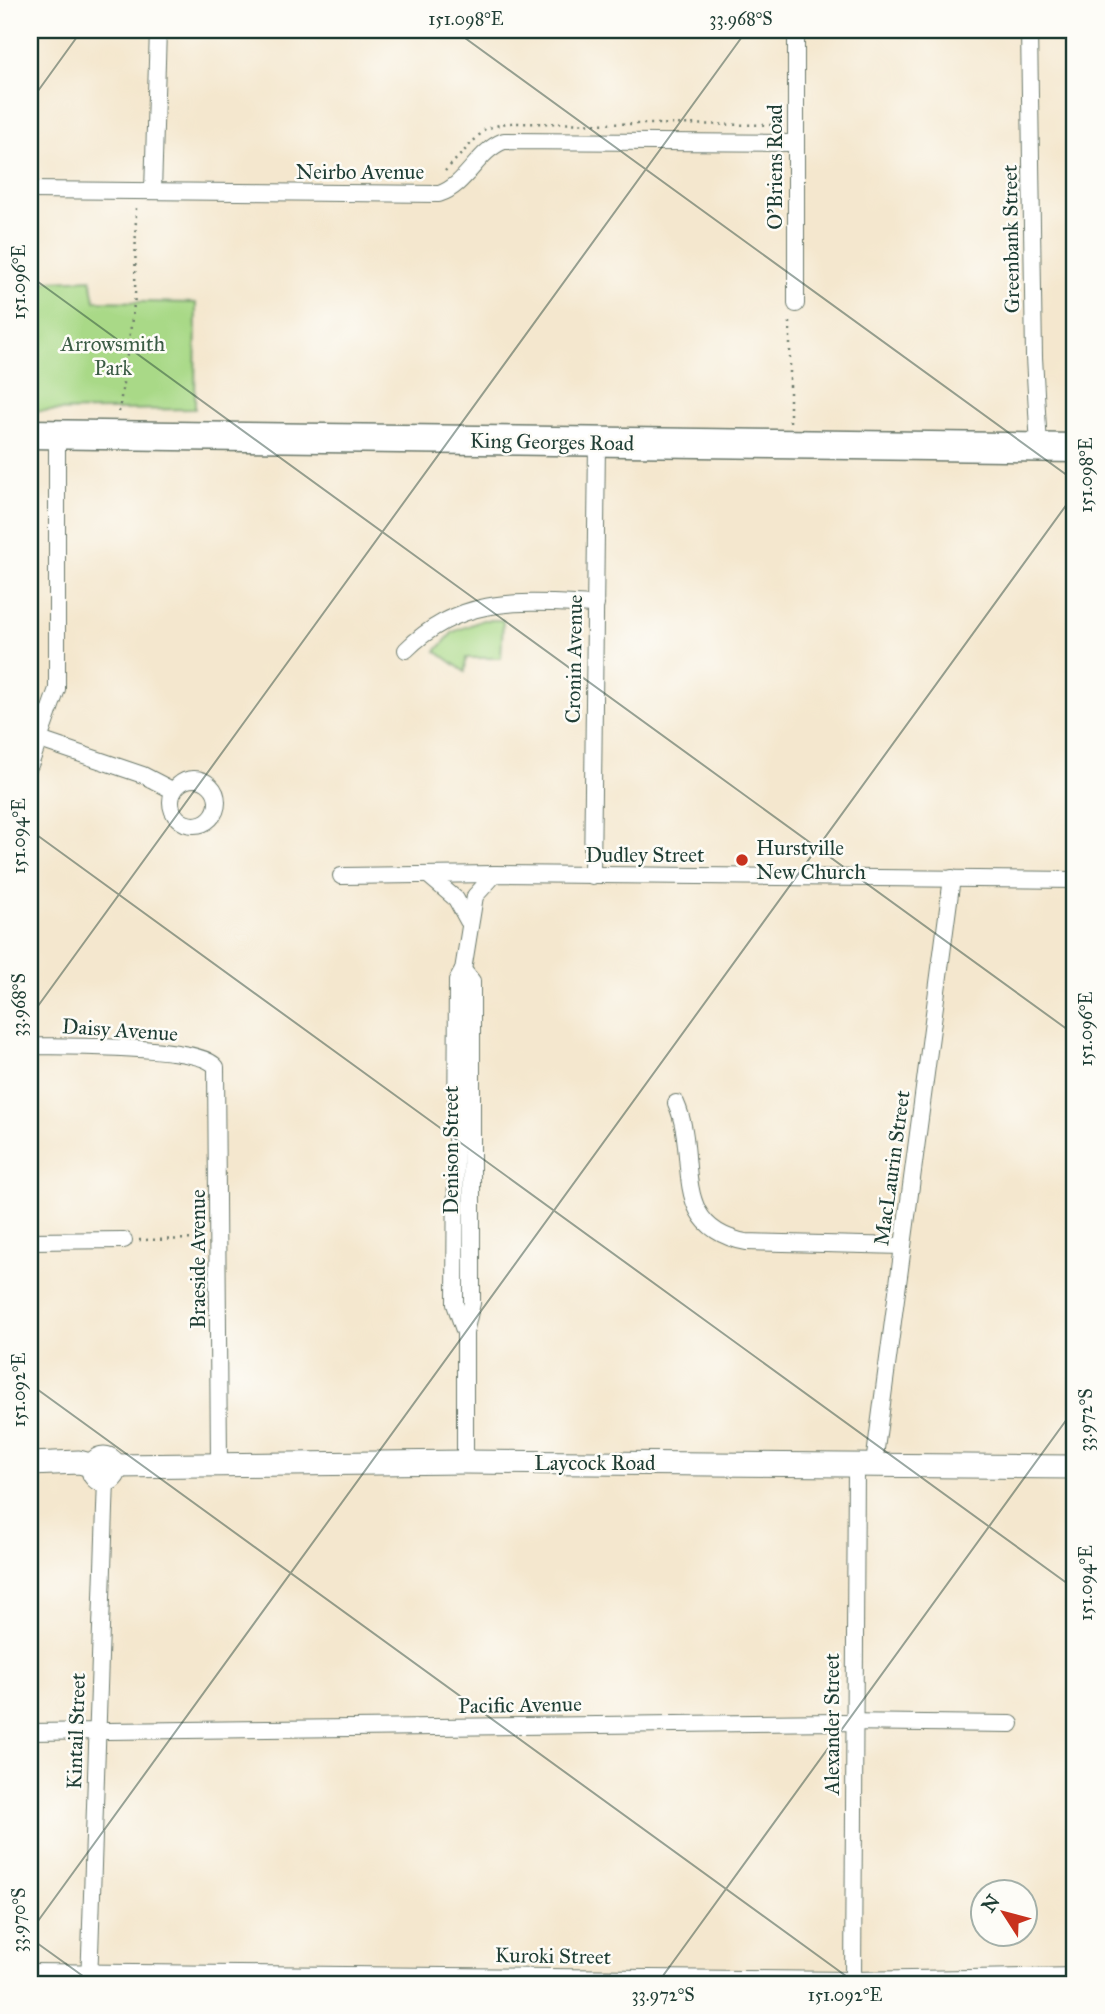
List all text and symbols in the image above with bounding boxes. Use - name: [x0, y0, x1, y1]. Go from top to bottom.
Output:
- text: 151.098°E: [428, 8, 504, 30]
- text: 33.968°S: [709, 8, 773, 30]
- street label: O'Briens Road: [762, 104, 788, 230]
- street label: Neirbo Avenue: [296, 159, 424, 185]
- street label: Greenbank Street: [997, 164, 1025, 314]
- text: 151.096°E: [8, 244, 30, 319]
- park label: Arrowsmith Park: [60, 331, 165, 381]
- street label: King Georges Road: [470, 428, 635, 456]
- text: 151.098°E: [1075, 437, 1097, 513]
- street label: Cronin Avenue: [560, 594, 588, 724]
- text: 151.094°E: [8, 798, 30, 874]
- place label: Hurstville New Church: [756, 835, 866, 885]
- street label: Dudley Street: [585, 842, 705, 868]
- marker: Hurstville New Church: [734, 852, 750, 868]
- text: 33.968°S: [8, 973, 30, 1037]
- text: 151.096°E: [1075, 991, 1097, 1066]
- street label: Daisy Avenue: [61, 1013, 179, 1047]
- street label: Denison Street: [438, 1085, 464, 1214]
- street label: MacLaurin Street: [868, 1088, 916, 1247]
- street label: Braeside Avenue: [185, 1189, 211, 1329]
- text: 151.092°E: [8, 1353, 30, 1427]
- text: 33.972°S: [1075, 1388, 1097, 1452]
- street label: Laycock Road: [534, 1450, 656, 1476]
- text: 151.094°E: [1075, 1545, 1097, 1621]
- street label: Alexander Street: [819, 1653, 845, 1796]
- street label: Kintail Street: [61, 1672, 91, 1790]
- street label: Pacific Avenue: [458, 1691, 582, 1719]
- north arrow: [968, 1878, 1038, 1948]
- text: 33.970°S: [8, 1888, 30, 1952]
- text: N: [977, 1890, 1005, 1917]
- street label: Kuroki Street: [495, 1942, 612, 1970]
- text: 33.972°S: [631, 1984, 695, 2006]
- text: 151.092°E: [808, 1984, 882, 2006]

